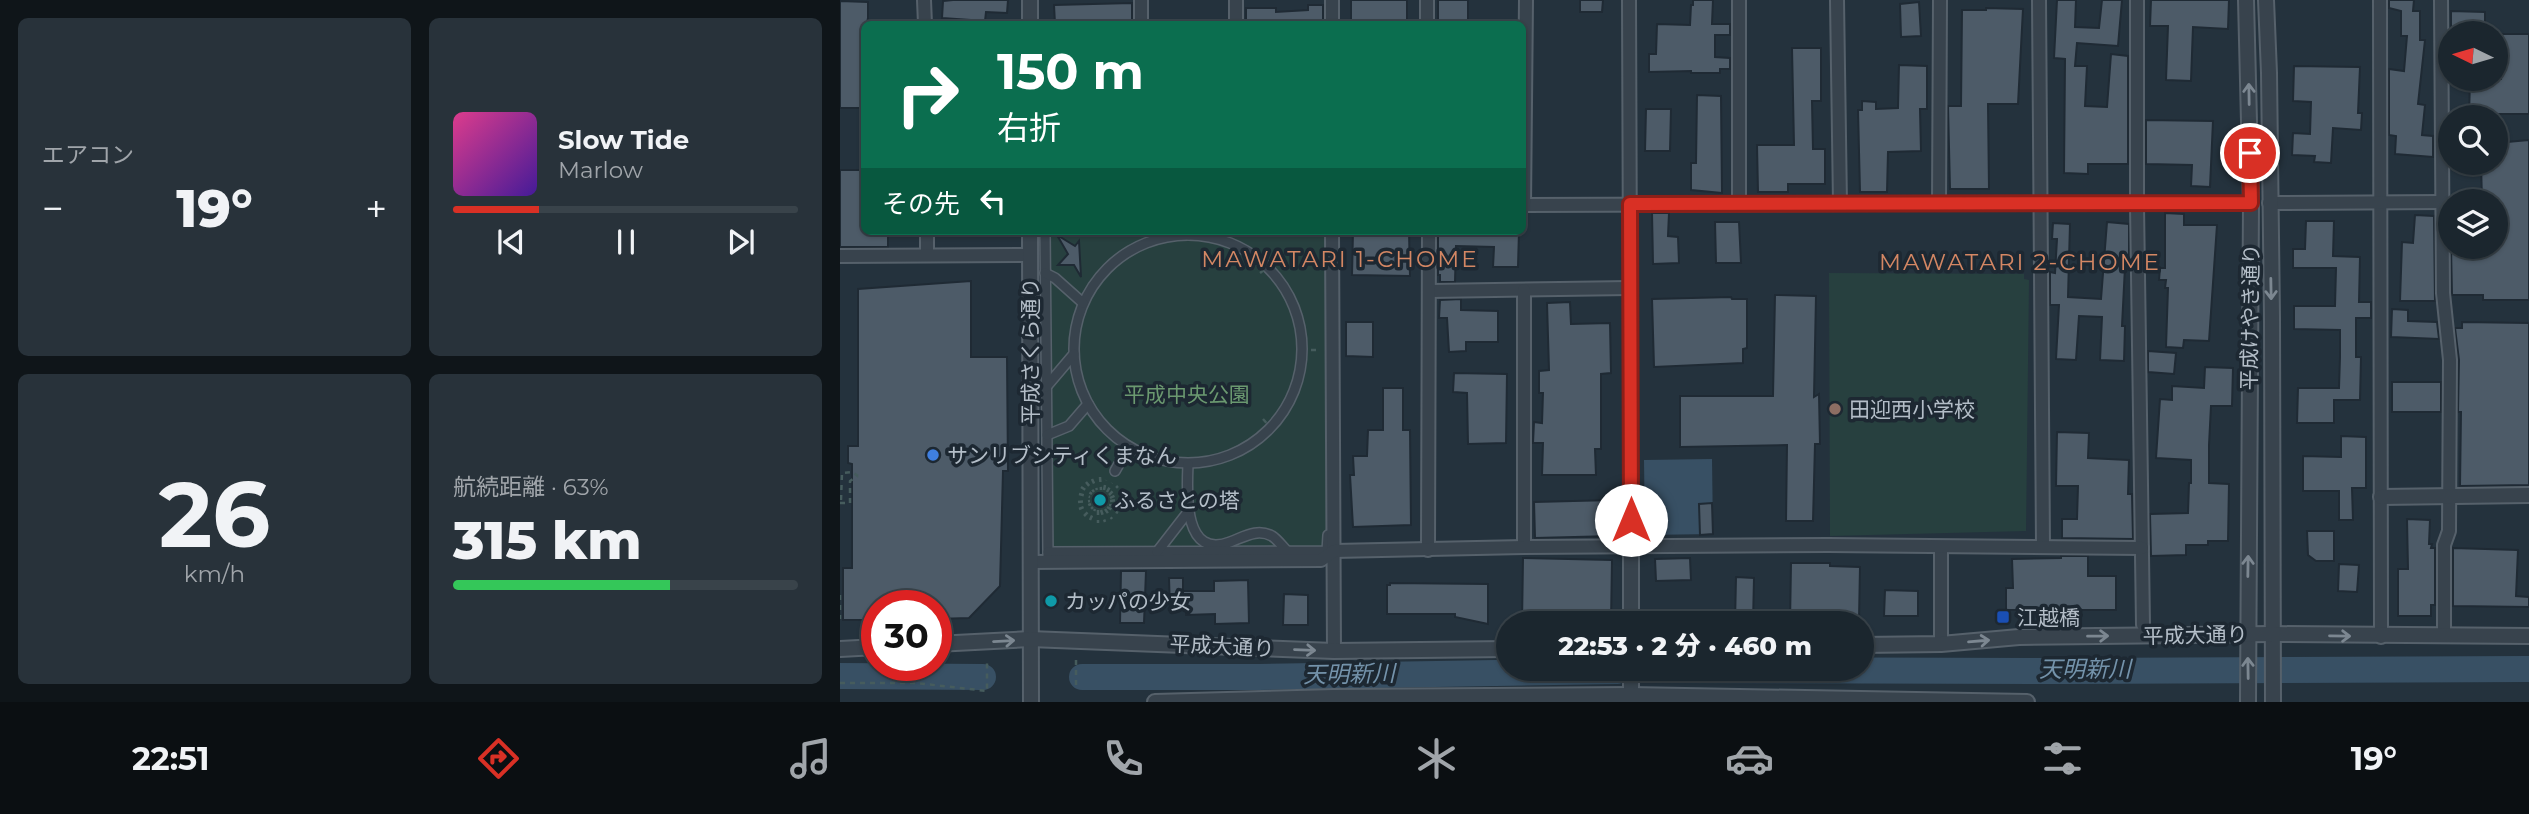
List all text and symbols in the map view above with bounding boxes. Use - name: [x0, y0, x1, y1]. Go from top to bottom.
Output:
- north arrow: [2438, 21, 2508, 91]
- map controls: [2438, 21, 2508, 259]
- text: 150 m: [997, 42, 1144, 101]
- icon: right: [882, 49, 973, 140]
- one-way arrow: [2242, 83, 2256, 106]
- button: search: [2438, 105, 2508, 175]
- text: 右折: [997, 108, 1061, 147]
- pin: [2220, 123, 2280, 183]
- text: Slow Tide: [558, 124, 689, 156]
- icon: arrive: [2231, 134, 2269, 172]
- text: エアコン: [42, 141, 134, 169]
- text: Marlow: [558, 156, 643, 184]
- text: 19°: [176, 177, 253, 240]
- icon: left: [974, 182, 1012, 220]
- text: −: [42, 185, 64, 232]
- text: +: [365, 185, 387, 232]
- text: その先: [882, 188, 960, 220]
- button: layers: [2438, 189, 2508, 259]
- icon: previous: [492, 223, 530, 261]
- icon: pause: [607, 223, 645, 261]
- icon: next: [722, 223, 760, 261]
- street label: 平成けやき通り: [2236, 243, 2264, 391]
- district label: MAWATARI 1-CHOME: [1201, 245, 1479, 273]
- district label: MAWATARI 2-CHOME: [1879, 248, 2161, 276]
- one-way arrow: [2265, 277, 2278, 300]
- street label: 平成さくら通り: [1018, 278, 1043, 425]
- park label: 平成中央公園: [1124, 382, 1250, 407]
- place label: 田迎西小学校: [1849, 397, 1975, 422]
- marker: 田迎西小学校: [1827, 401, 1843, 417]
- place label: サンリブシティくまなん: [947, 443, 1177, 468]
- marker: サンリブシティくまなん: [925, 447, 941, 463]
- text: 26: [159, 459, 270, 570]
- text: 航続距離 · 63%: [453, 473, 609, 501]
- position arrow: [1594, 483, 1668, 557]
- place label: ふるさとの塔: [1114, 488, 1240, 513]
- marker: ふるさとの塔: [1092, 492, 1108, 508]
- text: 315 km: [453, 509, 642, 572]
- one-way arrow: [2241, 555, 2255, 578]
- text: km/h: [184, 560, 245, 588]
- place label: カッパの少女: [1065, 589, 1191, 614]
- speed limit sign: 30: [861, 590, 952, 681]
- marker: カッパの少女: [1043, 593, 1059, 609]
- place label: 江越橋: [2017, 605, 2080, 630]
- marker: 江越橋: [1995, 609, 2011, 625]
- street label: 平成大通り: [2142, 622, 2248, 648]
- one-way arrow: [2328, 629, 2351, 643]
- text: 22:53 · 2 分 · 460 m: [1558, 630, 1812, 662]
- one-way arrow: [2086, 630, 2109, 643]
- street label: 平成大通り: [1169, 631, 1275, 661]
- one-way arrow: [993, 634, 1016, 647]
- one-way arrow: [1967, 634, 1990, 647]
- one-way arrow: [1293, 644, 1316, 657]
- water label: 天明新川: [2039, 655, 2134, 683]
- one-way arrow: [2241, 657, 2255, 680]
- water label: 天明新川: [1303, 659, 1398, 689]
- icon: directions: [474, 734, 523, 783]
- icon: music: [786, 734, 835, 783]
- icon: phone: [1099, 734, 1148, 783]
- icon: climate: [1412, 734, 1461, 783]
- icon: car: [1725, 734, 1774, 783]
- icon: filters: [2038, 734, 2087, 783]
- text: 22:51: [132, 739, 210, 778]
- text: 19°: [2351, 739, 2397, 778]

